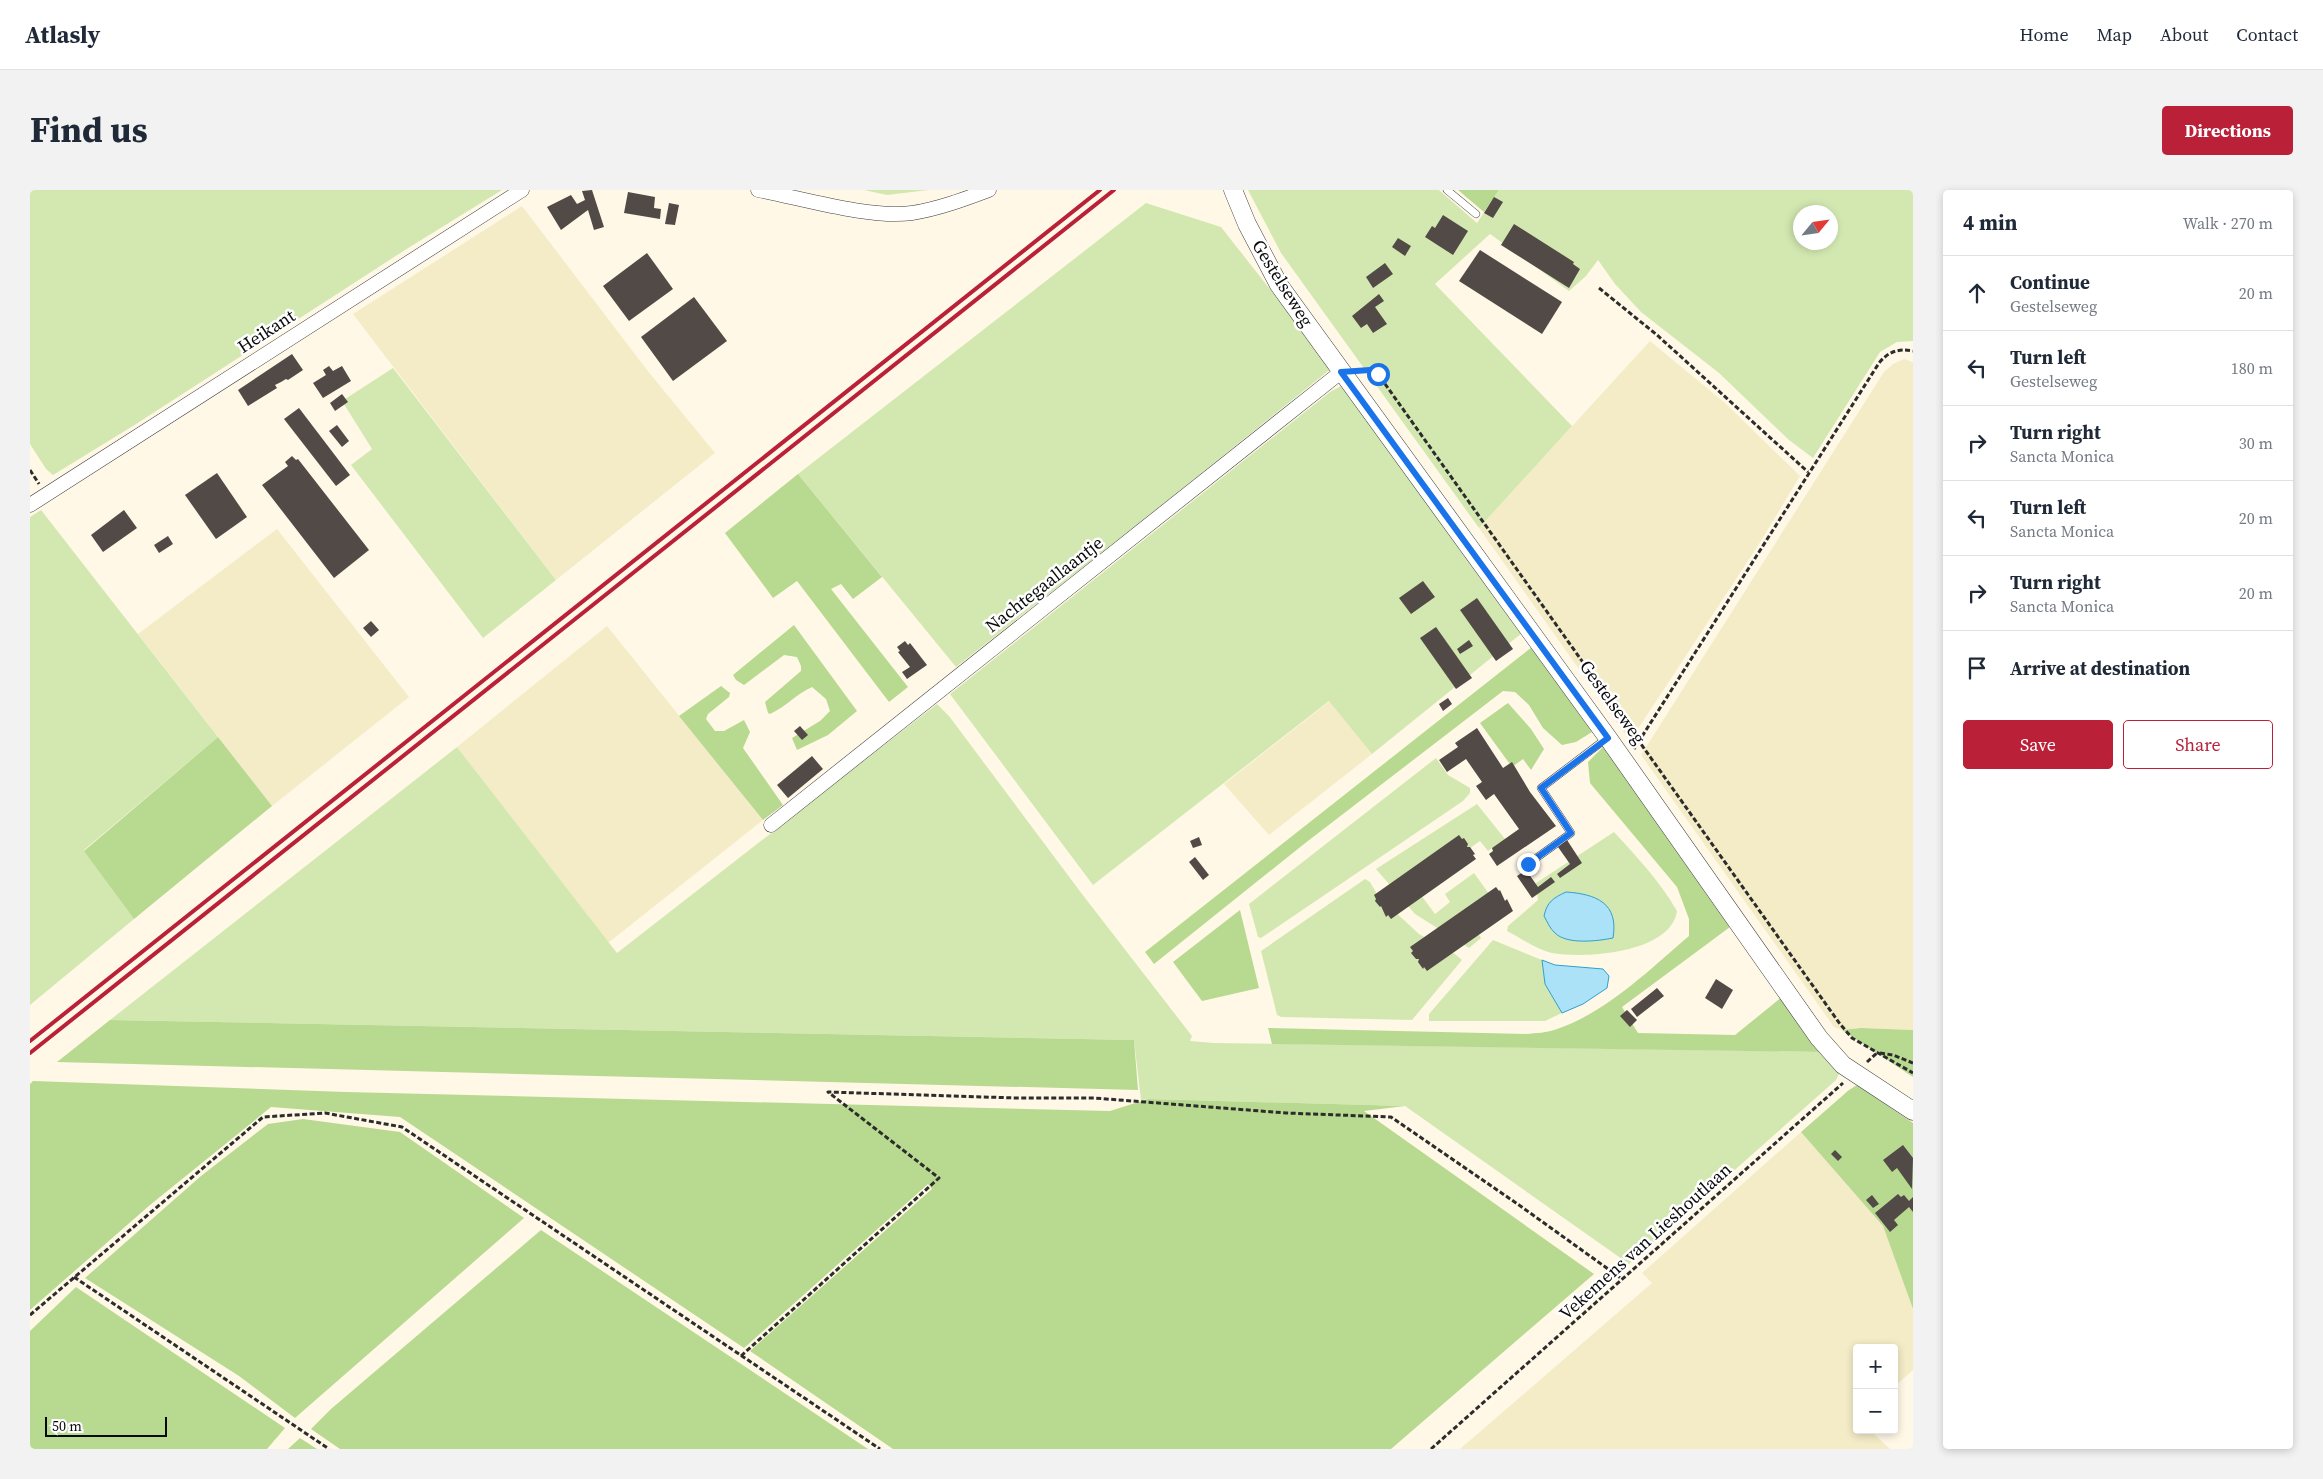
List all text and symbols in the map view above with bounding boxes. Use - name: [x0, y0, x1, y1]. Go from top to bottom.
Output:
- text: Atlasly: [25, 18, 100, 51]
- text: Home: [2020, 22, 2069, 47]
- text: Map: [2097, 22, 2132, 47]
- text: About: [2160, 22, 2208, 47]
- text: Contact: [2236, 22, 2298, 47]
- text: Find us: [30, 106, 148, 154]
- button: Directions: [2162, 106, 2293, 155]
- north arrow: [1793, 205, 1838, 250]
- text: 4 min: [1963, 208, 2018, 237]
- text: Walk · 270 m: [2183, 212, 2273, 234]
- street label: Gestelseweg: [1246, 235, 1320, 331]
- text: Continue: [2010, 269, 2090, 295]
- icon: ahead: [1963, 279, 1991, 307]
- text: 20 m: [2239, 282, 2273, 304]
- text: Gestelseweg: [2010, 295, 2097, 317]
- street label: Heikant: [232, 303, 300, 359]
- text: Turn left: [2010, 344, 2086, 370]
- icon: left: [1963, 354, 1991, 382]
- text: 180 m: [2231, 357, 2273, 379]
- route start: [1367, 363, 1390, 386]
- text: Gestelseweg: [2010, 370, 2097, 392]
- text: Turn right: [2010, 419, 2101, 445]
- icon: right: [1963, 429, 1991, 457]
- text: 30 m: [2239, 432, 2273, 454]
- text: Sancta Monica: [2010, 445, 2114, 467]
- text: Turn left: [2010, 494, 2086, 520]
- icon: left: [1963, 504, 1991, 532]
- text: 20 m: [2239, 507, 2273, 529]
- text: Sancta Monica: [2010, 520, 2114, 542]
- street label: Nachtegaallaantje: [980, 530, 1108, 638]
- text: Turn right: [2010, 569, 2101, 595]
- icon: right: [1963, 579, 1991, 607]
- text: 20 m: [2239, 582, 2273, 604]
- text: Sancta Monica: [2010, 595, 2114, 617]
- icon: arrive: [1963, 654, 1991, 682]
- street label: Gestelseweg: [1574, 655, 1652, 749]
- text: Arrive at destination: [2010, 655, 2190, 681]
- button: Save: [1963, 720, 2113, 769]
- button: Share: [2123, 720, 2273, 769]
- route end: [1517, 853, 1540, 876]
- street label: Vekemens van Lieshoutlaan: [1553, 1157, 1737, 1325]
- map controls: [1853, 1344, 1898, 1434]
- button: +: [1853, 1344, 1898, 1389]
- button: −: [1853, 1389, 1898, 1434]
- scale bar: [45, 1414, 168, 1437]
- text: 50 m: [52, 1416, 82, 1436]

